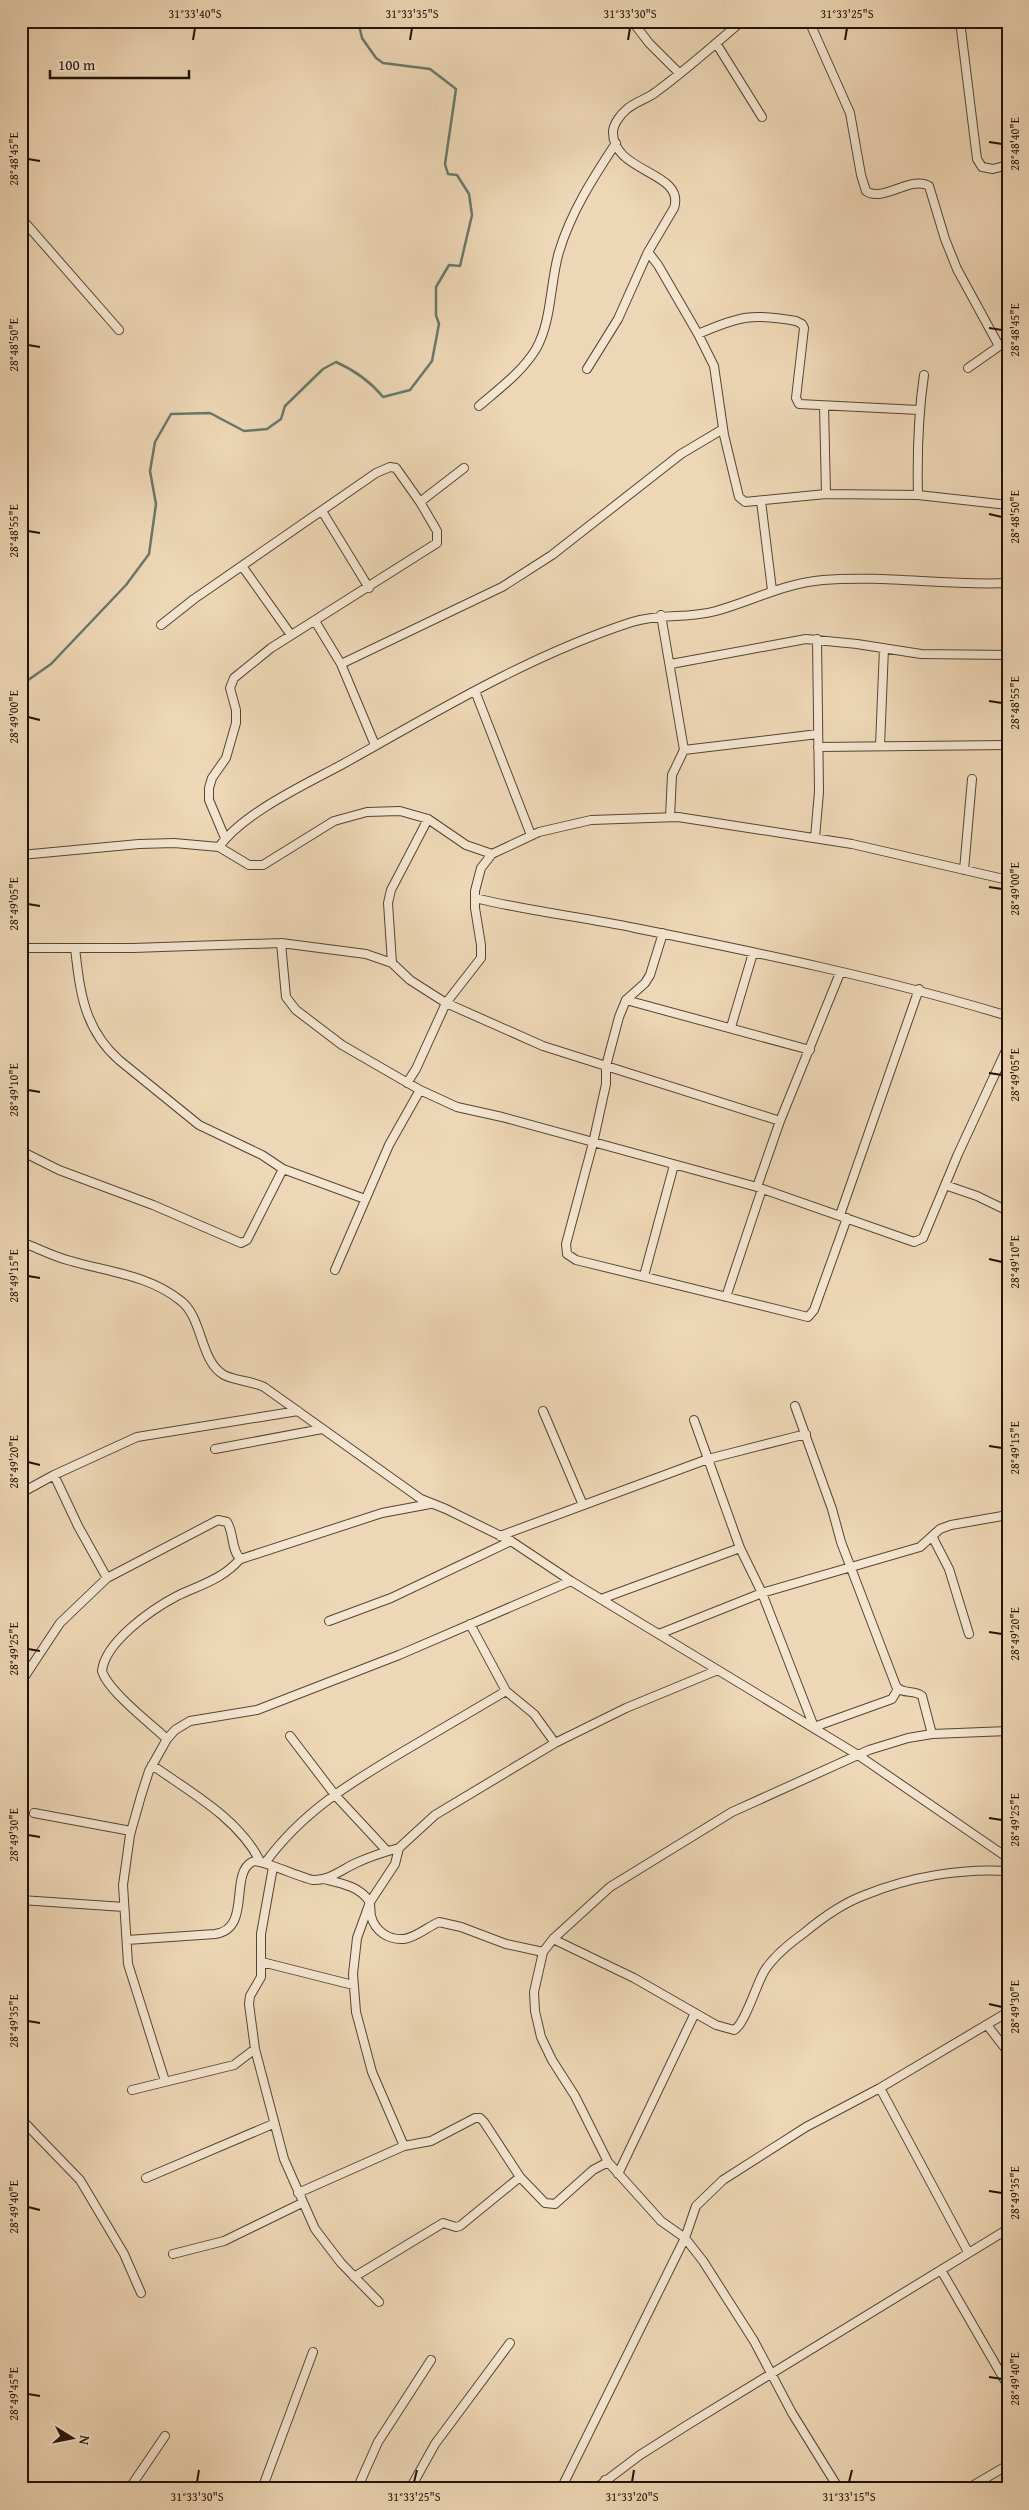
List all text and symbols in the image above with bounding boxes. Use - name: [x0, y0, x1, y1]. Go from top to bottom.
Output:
- text: 31°33'40"S: [168, 5, 222, 22]
- text: 31°33'35"S: [385, 5, 439, 22]
- text: 31°33'30"S: [603, 5, 657, 22]
- text: 31°33'25"S: [820, 5, 874, 22]
- scale bar: [50, 48, 189, 80]
- text: 100 m: [58, 54, 96, 75]
- text: 28°48'40"E: [1006, 117, 1023, 171]
- text: 28°48'45"E: [5, 132, 22, 186]
- text: 28°48'45"E: [1006, 303, 1023, 357]
- text: 28°48'50"E: [5, 318, 22, 372]
- text: 28°48'50"E: [1006, 490, 1023, 544]
- text: 28°48'55"E: [5, 504, 22, 558]
- text: 28°48'55"E: [1006, 676, 1023, 730]
- text: 28°49'00"E: [5, 690, 22, 744]
- text: 28°49'00"E: [1006, 862, 1023, 916]
- text: 28°49'05"E: [5, 877, 22, 931]
- text: 28°49'05"E: [1006, 1048, 1023, 1102]
- text: 28°49'10"E: [5, 1063, 22, 1117]
- text: 28°49'10"E: [1006, 1235, 1023, 1289]
- text: 28°49'15"E: [5, 1249, 22, 1303]
- text: 28°49'15"E: [1006, 1421, 1023, 1475]
- text: 28°49'20"E: [5, 1435, 22, 1489]
- text: 28°49'20"E: [1006, 1607, 1023, 1661]
- text: 28°49'25"E: [5, 1622, 22, 1676]
- text: 28°49'25"E: [1006, 1793, 1023, 1847]
- text: 28°49'30"E: [5, 1808, 22, 1862]
- text: 28°49'30"E: [1006, 1980, 1023, 2034]
- text: 28°49'35"E: [5, 1994, 22, 2048]
- text: 28°49'35"E: [1006, 2166, 1023, 2220]
- text: 28°49'40"E: [5, 2180, 22, 2234]
- text: 28°49'40"E: [1006, 2352, 1023, 2406]
- text: 28°49'45"E: [5, 2367, 22, 2421]
- north arrow: [48, 2412, 98, 2462]
- text: N: [74, 2434, 95, 2447]
- text: 31°33'30"S: [170, 2488, 224, 2505]
- text: 31°33'25"S: [387, 2488, 441, 2505]
- text: 31°33'20"S: [605, 2488, 659, 2505]
- text: 31°33'15"S: [822, 2488, 876, 2505]

